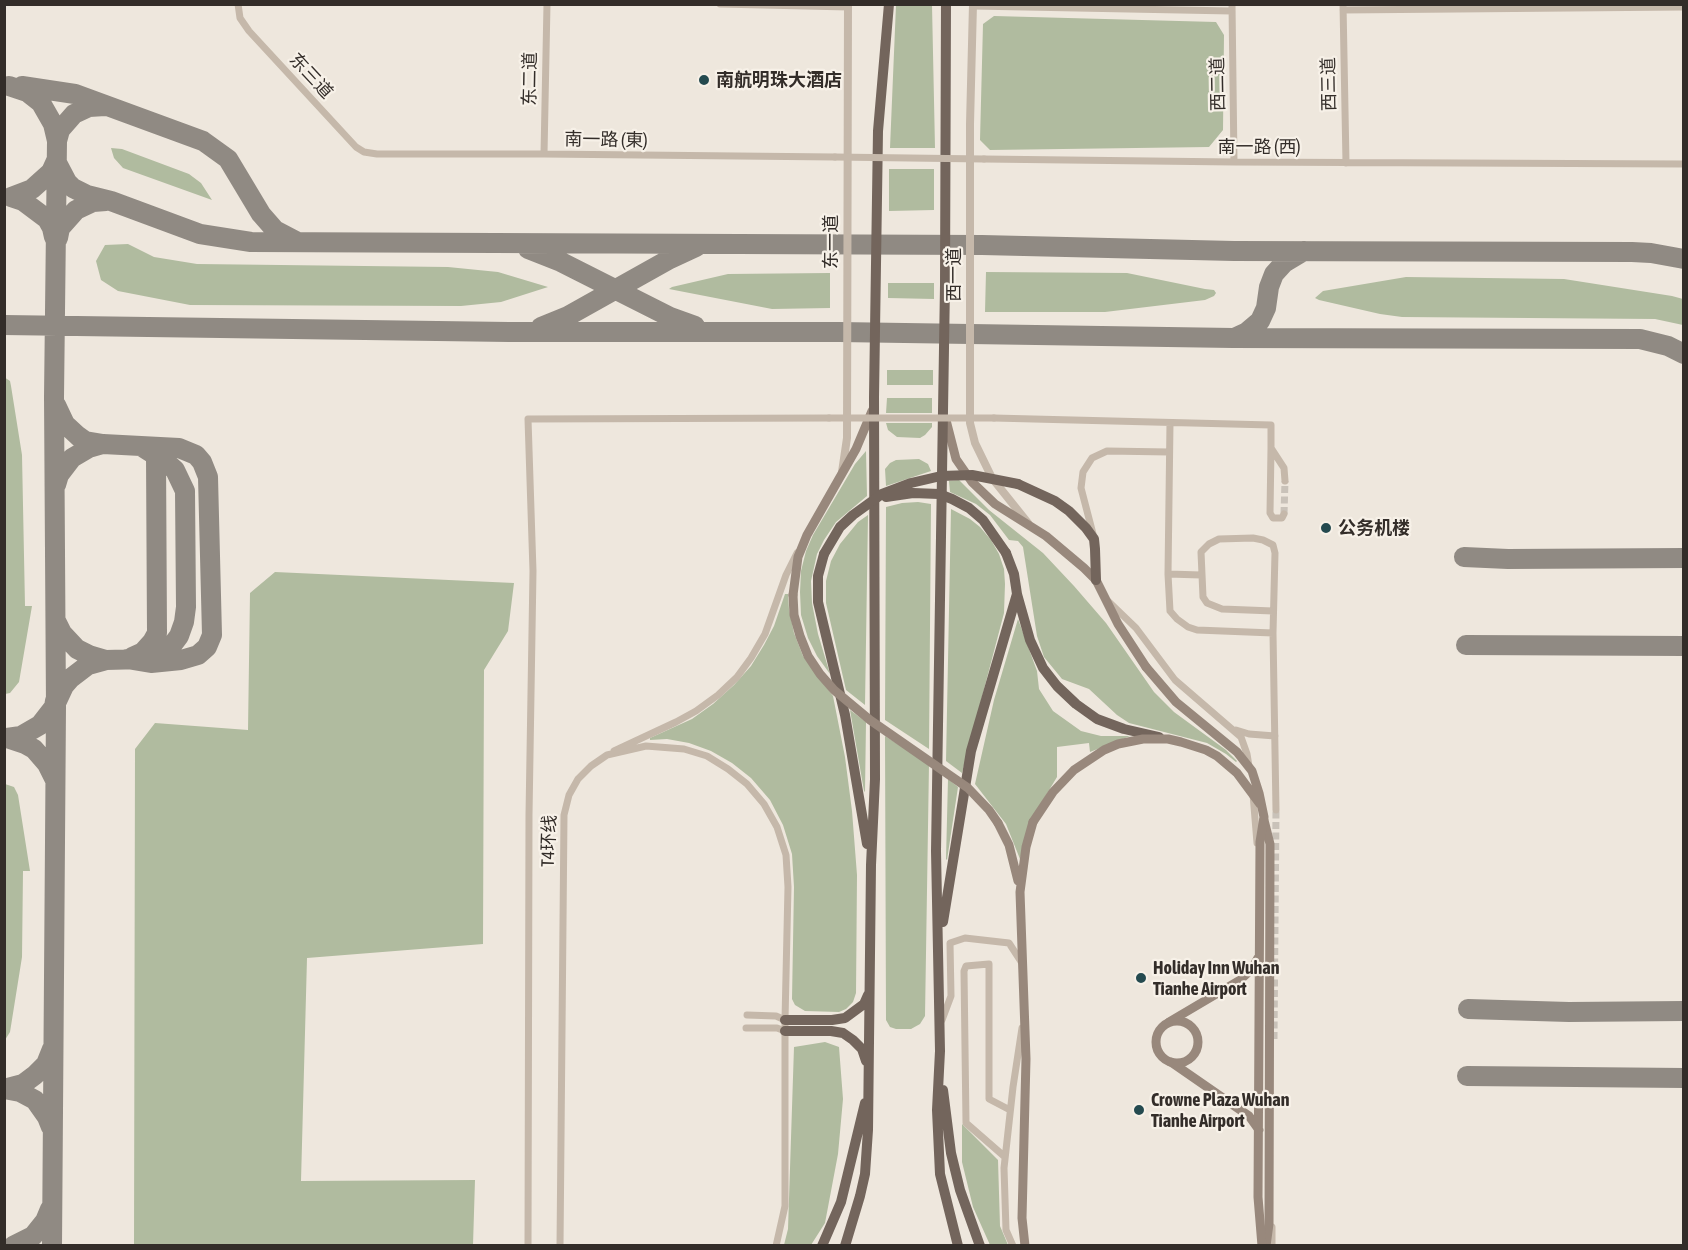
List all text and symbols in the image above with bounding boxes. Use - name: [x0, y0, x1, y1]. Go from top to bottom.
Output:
- street label: 东三道: [285, 49, 337, 103]
- street label: 东二道: [519, 52, 541, 106]
- street label: 西二道: [1207, 57, 1229, 111]
- street label: 西三道: [1318, 57, 1340, 111]
- place label: 南航明珠大酒店: [716, 69, 842, 91]
- marker: 南航明珠大酒店: [697, 73, 711, 87]
- street label: 南一路 (東): [564, 128, 648, 152]
- street label: 南一路 (西): [1217, 136, 1301, 158]
- street label: 东一道: [820, 215, 842, 269]
- street label: 西一道: [943, 248, 965, 302]
- place label: 公务机楼: [1338, 517, 1410, 539]
- marker: 公务机楼: [1319, 521, 1333, 535]
- street label: T4环线: [537, 814, 561, 868]
- place label: Holiday Inn Wuhan Tianhe Airport: [1153, 957, 1279, 1000]
- marker: Holiday Inn Wuhan Tianhe Airport: [1134, 971, 1148, 985]
- place label: Crowne Plaza Wuhan Tianhe Airport: [1151, 1089, 1289, 1132]
- marker: Crowne Plaza Wuhan Tianhe Airport: [1132, 1103, 1146, 1117]

